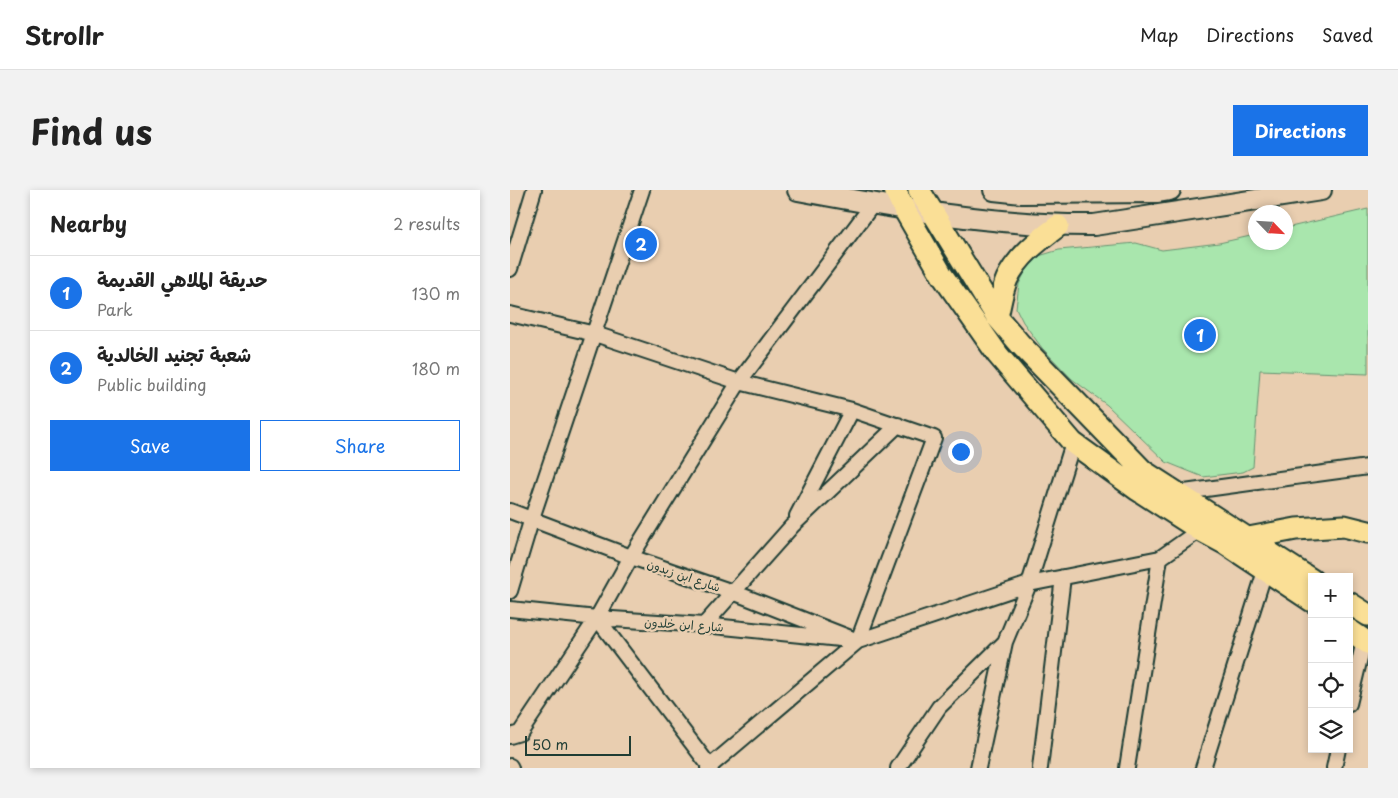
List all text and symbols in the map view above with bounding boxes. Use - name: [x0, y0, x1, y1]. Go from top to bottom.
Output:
- text: Strollr: [25, 17, 104, 53]
- text: Map: [1140, 21, 1178, 48]
- text: Directions: [1206, 21, 1294, 48]
- text: Saved: [1322, 21, 1373, 48]
- text: Find us: [30, 104, 152, 157]
- button: Directions: [1233, 105, 1368, 156]
- north arrow: [1248, 205, 1293, 250]
- text: Nearby: [50, 207, 127, 239]
- text: 2 results: [393, 211, 460, 235]
- pin: 2: [625, 225, 657, 263]
- text: حديقة الملاهي القديمة: [97, 265, 267, 293]
- text: 1: [62, 281, 70, 305]
- text: 130 m: [412, 281, 460, 305]
- text: Park: [97, 297, 133, 321]
- pin: 1: [1184, 316, 1216, 354]
- text: شعبة تجنيد الخالدية: [97, 340, 251, 368]
- text: 2: [60, 356, 72, 380]
- text: 180 m: [412, 356, 460, 380]
- text: Public building: [97, 372, 207, 396]
- button: Save: [50, 420, 250, 471]
- button: Share: [260, 420, 460, 471]
- your location: [948, 439, 974, 465]
- street label: شارع ابن زيدون: [645, 554, 723, 597]
- map controls: [1308, 573, 1353, 753]
- button: +: [1308, 573, 1353, 618]
- street label: شارع ابن خلدون: [644, 612, 724, 637]
- button: −: [1308, 618, 1353, 663]
- button: locate: [1308, 663, 1353, 708]
- button: layers: [1308, 708, 1353, 753]
- scale bar: [525, 733, 631, 756]
- text: 50 m: [532, 734, 568, 755]

